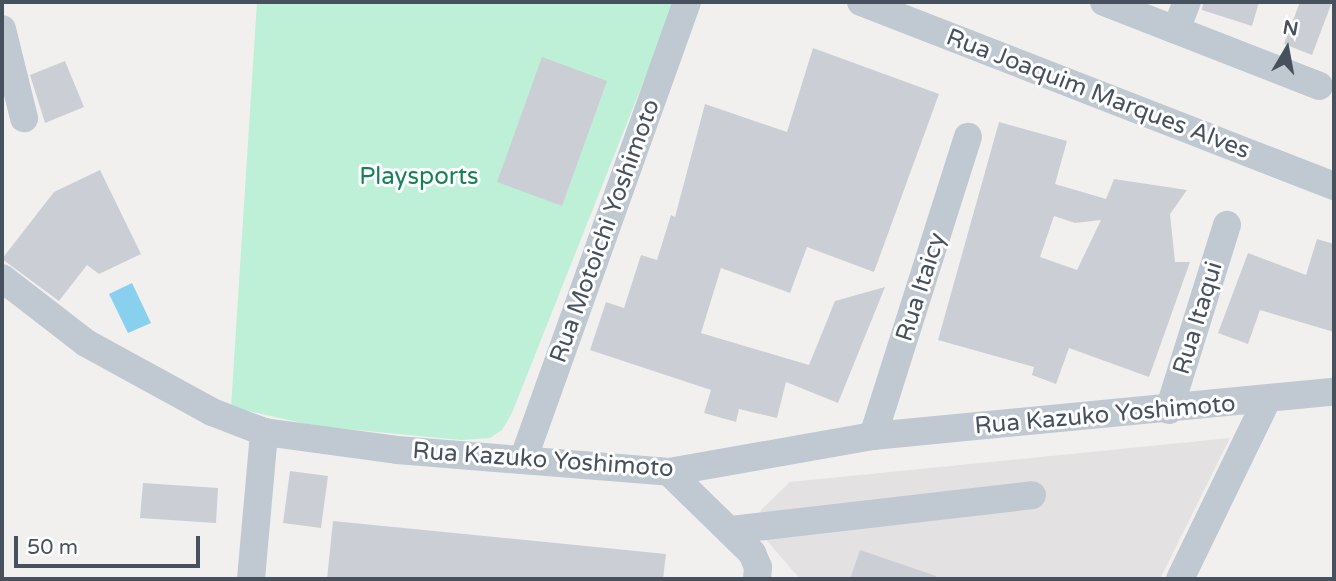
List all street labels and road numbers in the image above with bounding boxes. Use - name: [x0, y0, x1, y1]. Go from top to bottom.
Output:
- street label: Rua Joaquim Marques Alves: [942, 23, 1254, 165]
- street label: Rua Motoichi Yoshimoto: [544, 95, 666, 367]
- street label: Rua Itaicy: [890, 229, 952, 345]
- street label: Rua Itaqui: [1167, 258, 1229, 378]
- street label: Rua Kazuko Yoshimoto: [973, 389, 1237, 441]
- street label: Rua Kazuko Yoshimoto: [412, 437, 674, 483]

